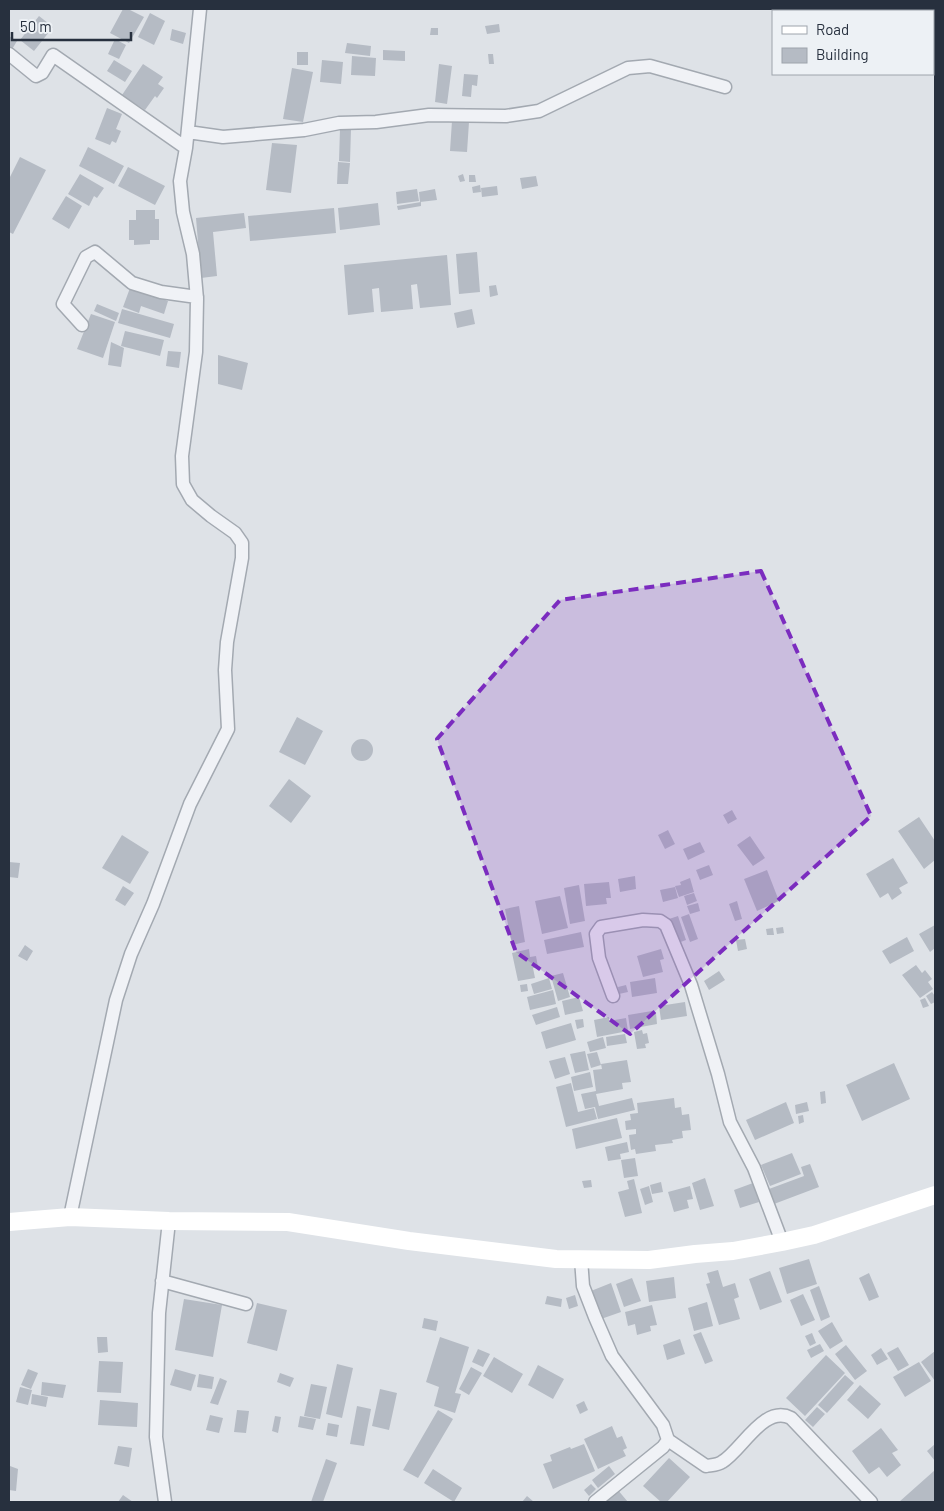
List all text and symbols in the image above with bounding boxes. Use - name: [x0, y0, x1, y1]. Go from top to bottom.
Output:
- scale bar: [12, 10, 131, 42]
- legend: [772, 10, 934, 75]
- text: 50 m: [20, 17, 52, 35]
- text: Road: [816, 20, 849, 38]
- text: Building: [816, 45, 869, 63]

